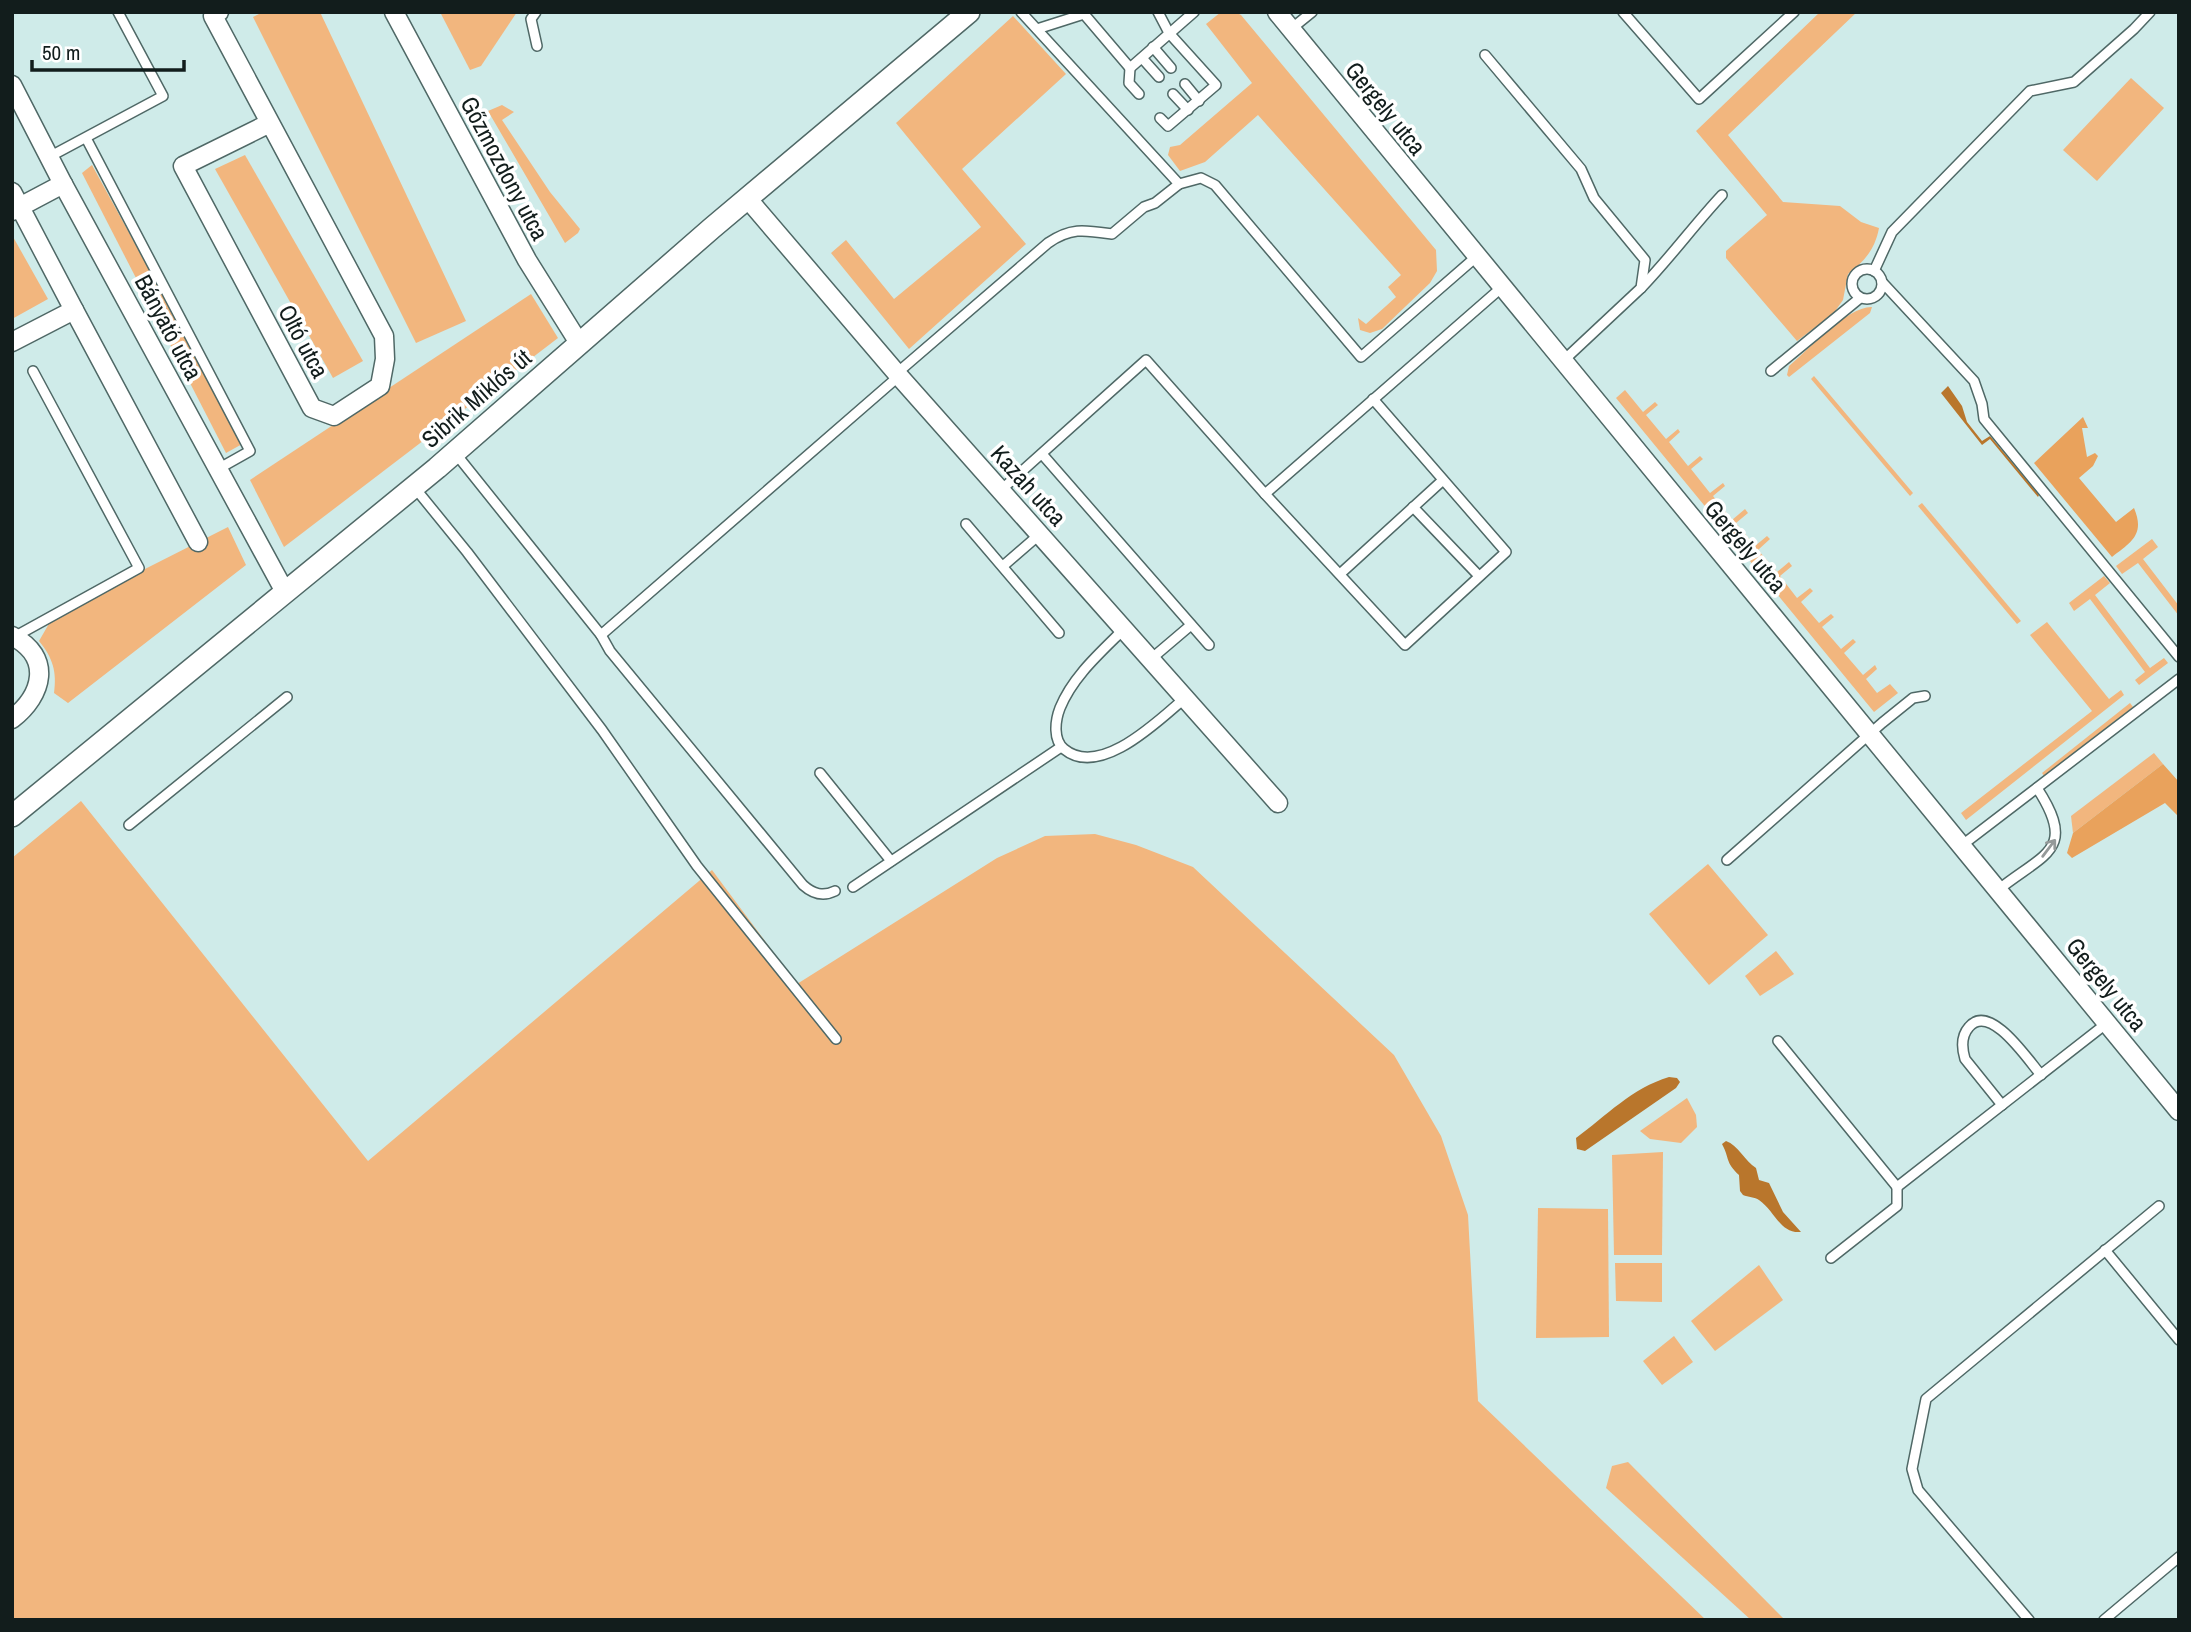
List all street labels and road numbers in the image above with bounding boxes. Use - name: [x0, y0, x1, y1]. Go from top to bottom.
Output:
- street label: Gergely utca: [1338, 55, 1434, 161]
- street label: Gőzmozdony utca: [454, 90, 556, 246]
- street label: Bányató utca: [128, 269, 210, 385]
- street label: Oltó utca: [271, 299, 337, 383]
- street label: Sibrik Miklós út: [414, 341, 538, 455]
- street label: Kazah utca: [984, 438, 1074, 532]
- street label: Gergely utca: [1698, 493, 1794, 599]
- street label: Gergely utca: [2059, 931, 2155, 1037]

